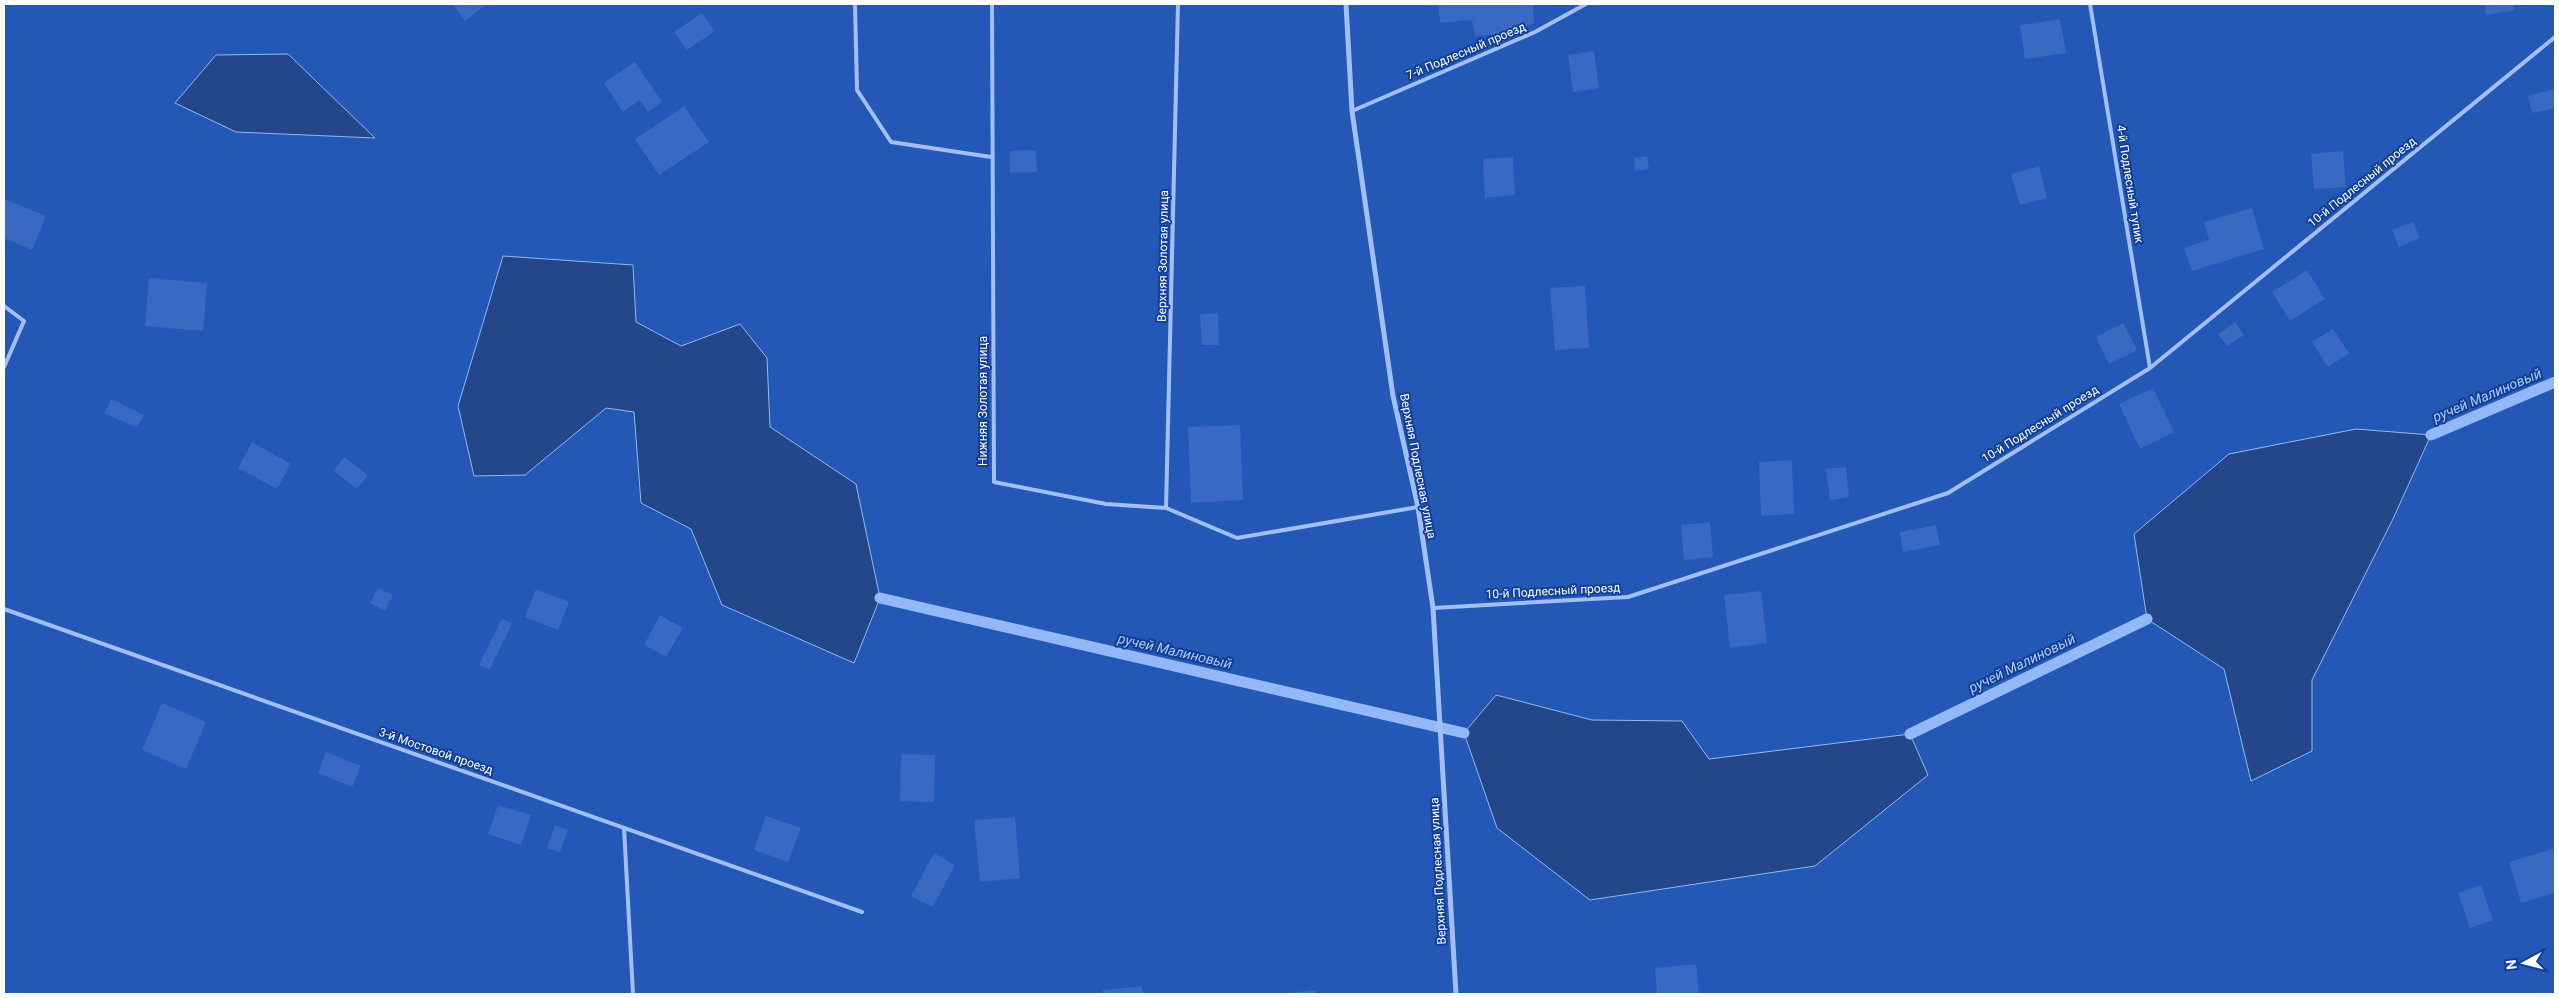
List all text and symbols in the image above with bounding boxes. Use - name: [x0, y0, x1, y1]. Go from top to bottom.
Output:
- street label: 7-й Подлесный проезд: [1404, 20, 1528, 82]
- street label: 4-й Подлесный тупик: [2114, 124, 2146, 245]
- street label: 10-й Подлесный проезд: [2305, 134, 2419, 230]
- street label: Верхняя Золотая улица: [1155, 190, 1171, 322]
- street label: Нижняя Золотая улица: [976, 336, 990, 466]
- water label: ручей Малиновый: [2429, 365, 2544, 426]
- street label: 10-й Подлесный проезд: [1979, 382, 2101, 466]
- street label: Верхняя Подлесная улица: [1397, 392, 1439, 540]
- street label: 10-й Подлесный проезд: [1485, 580, 1621, 602]
- water label: ручей Малиновый: [1115, 630, 1234, 672]
- water label: ручей Малиновый: [1965, 630, 2078, 696]
- street label: 3-й Мостовой проезд: [377, 725, 495, 777]
- street label: Верхняя Подлесная улица: [1427, 797, 1449, 945]
- north arrow: [2499, 938, 2549, 988]
- text: N: [2503, 959, 2520, 970]

